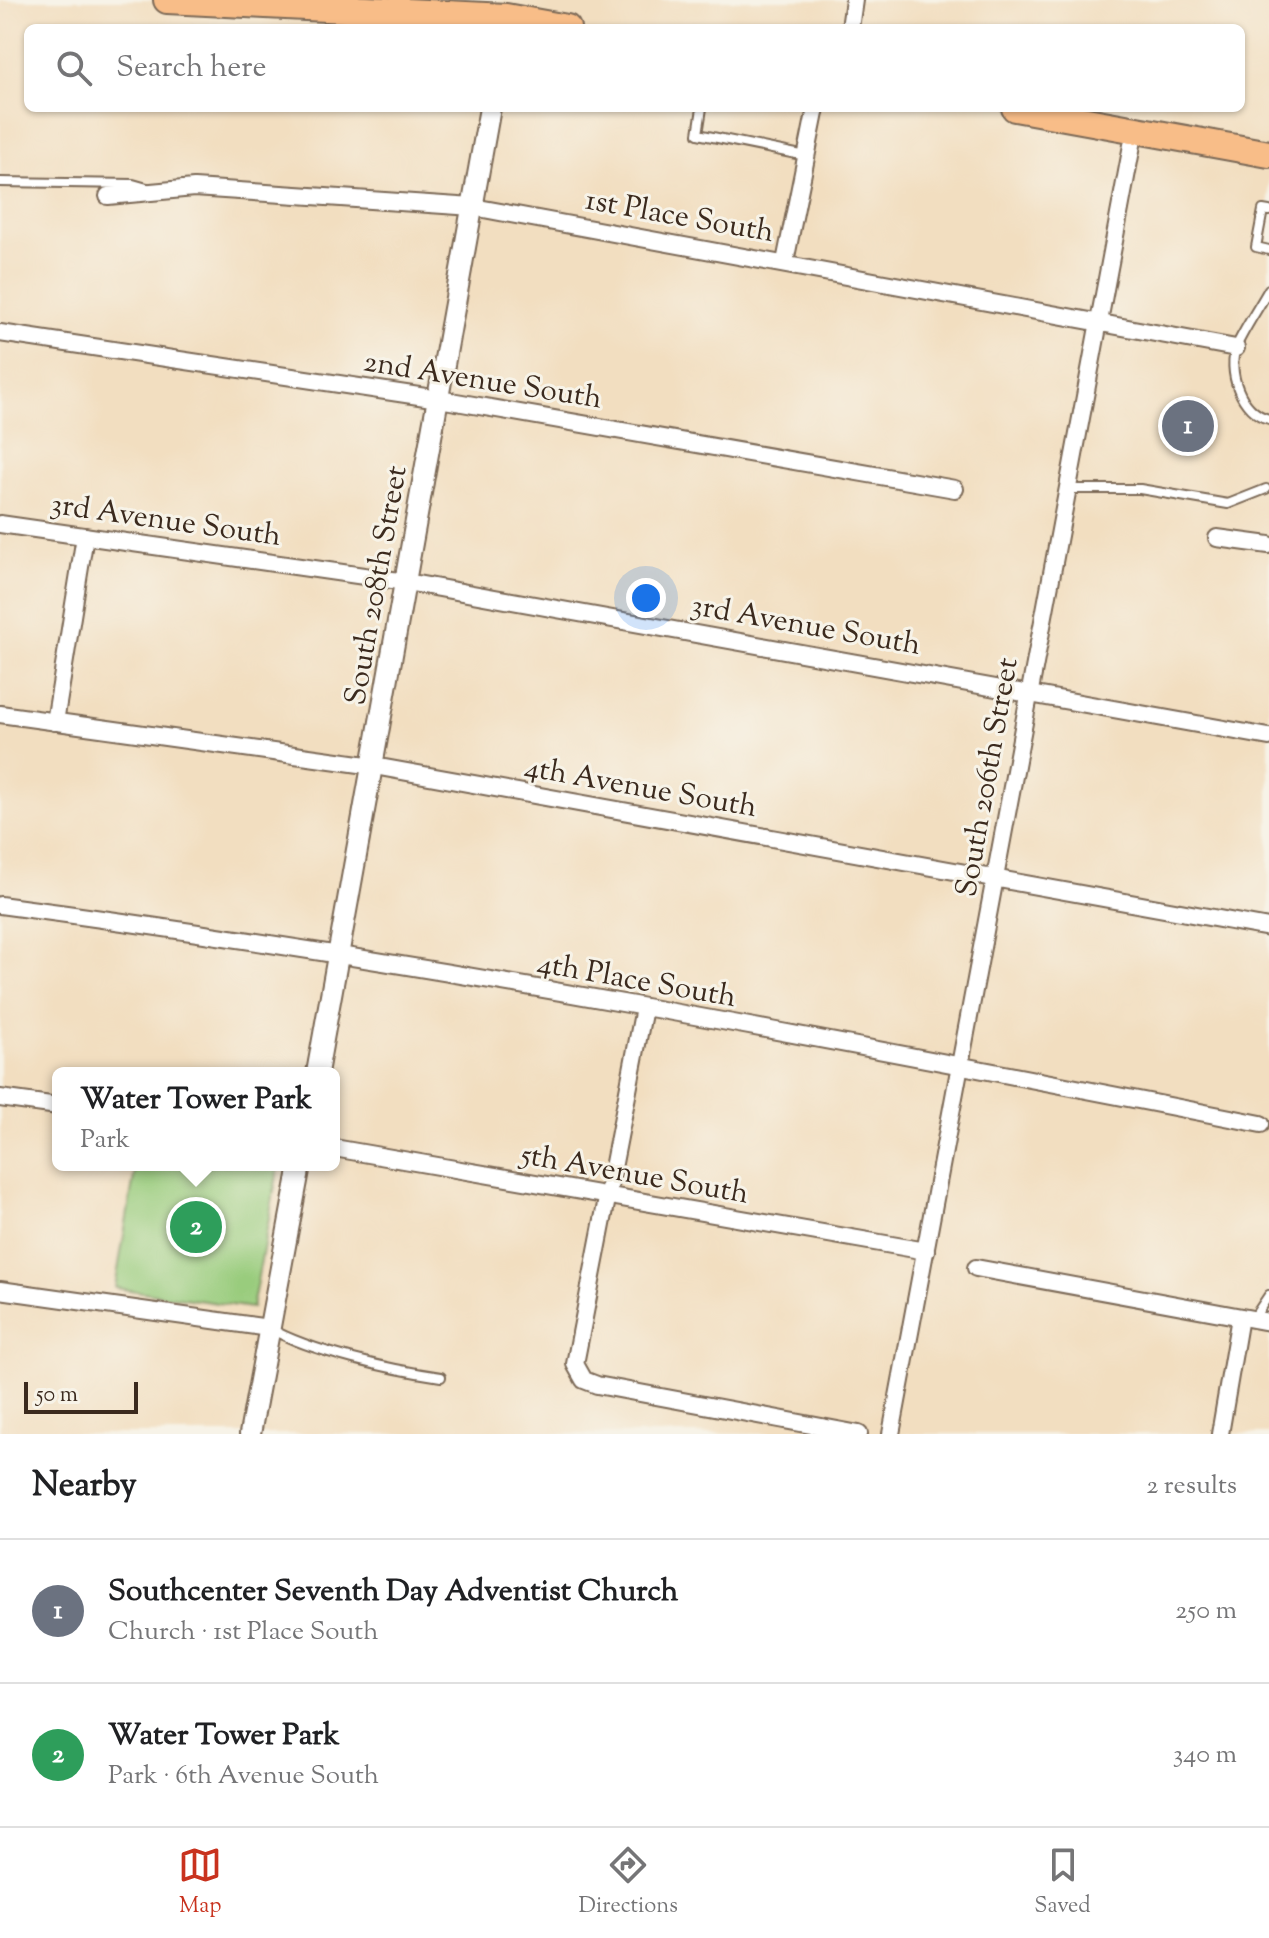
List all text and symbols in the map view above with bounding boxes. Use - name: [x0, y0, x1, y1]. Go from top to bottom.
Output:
- search box: [24, 24, 1245, 112]
- icon: search: [52, 46, 96, 90]
- text: Search here: [116, 47, 266, 90]
- street label: 1st Place South: [582, 180, 778, 255]
- street label: 2nd Avenue South: [360, 341, 605, 422]
- pin: 1: [1162, 396, 1214, 456]
- street label: South 208th Street: [335, 462, 420, 709]
- street label: 3rd Avenue South: [48, 484, 284, 559]
- your location: [626, 578, 666, 618]
- street label: 3rd Avenue South: [687, 585, 924, 668]
- street label: South 206th Street: [946, 654, 1031, 900]
- street label: 4th Avenue South: [521, 747, 760, 830]
- street label: 4th Place South: [534, 943, 740, 1020]
- popup: [52, 1067, 340, 1171]
- text: Water Tower Park: [80, 1079, 312, 1122]
- text: Park: [80, 1122, 130, 1159]
- street label: 5th Avenue South: [515, 1134, 752, 1217]
- pin: 2: [170, 1197, 222, 1257]
- scale bar: [24, 1378, 138, 1414]
- text: 50 m: [36, 1380, 78, 1412]
- text: Nearby: [32, 1462, 137, 1511]
- text: 2 results: [1146, 1468, 1237, 1505]
- text: Southcenter Seventh Day Adventist Church: [108, 1571, 678, 1614]
- text: 1: [54, 1593, 62, 1630]
- text: 250 m: [1175, 1593, 1237, 1630]
- text: Church · 1st Place South: [108, 1614, 379, 1651]
- text: Water Tower Park: [108, 1715, 340, 1758]
- text: 2: [52, 1737, 64, 1774]
- text: 340 m: [1173, 1737, 1237, 1774]
- text: Park · 6th Avenue South: [108, 1758, 379, 1795]
- tab: Map: [178, 1843, 222, 1923]
- tab: Directions: [579, 1843, 678, 1923]
- tab: Saved: [1034, 1843, 1091, 1923]

